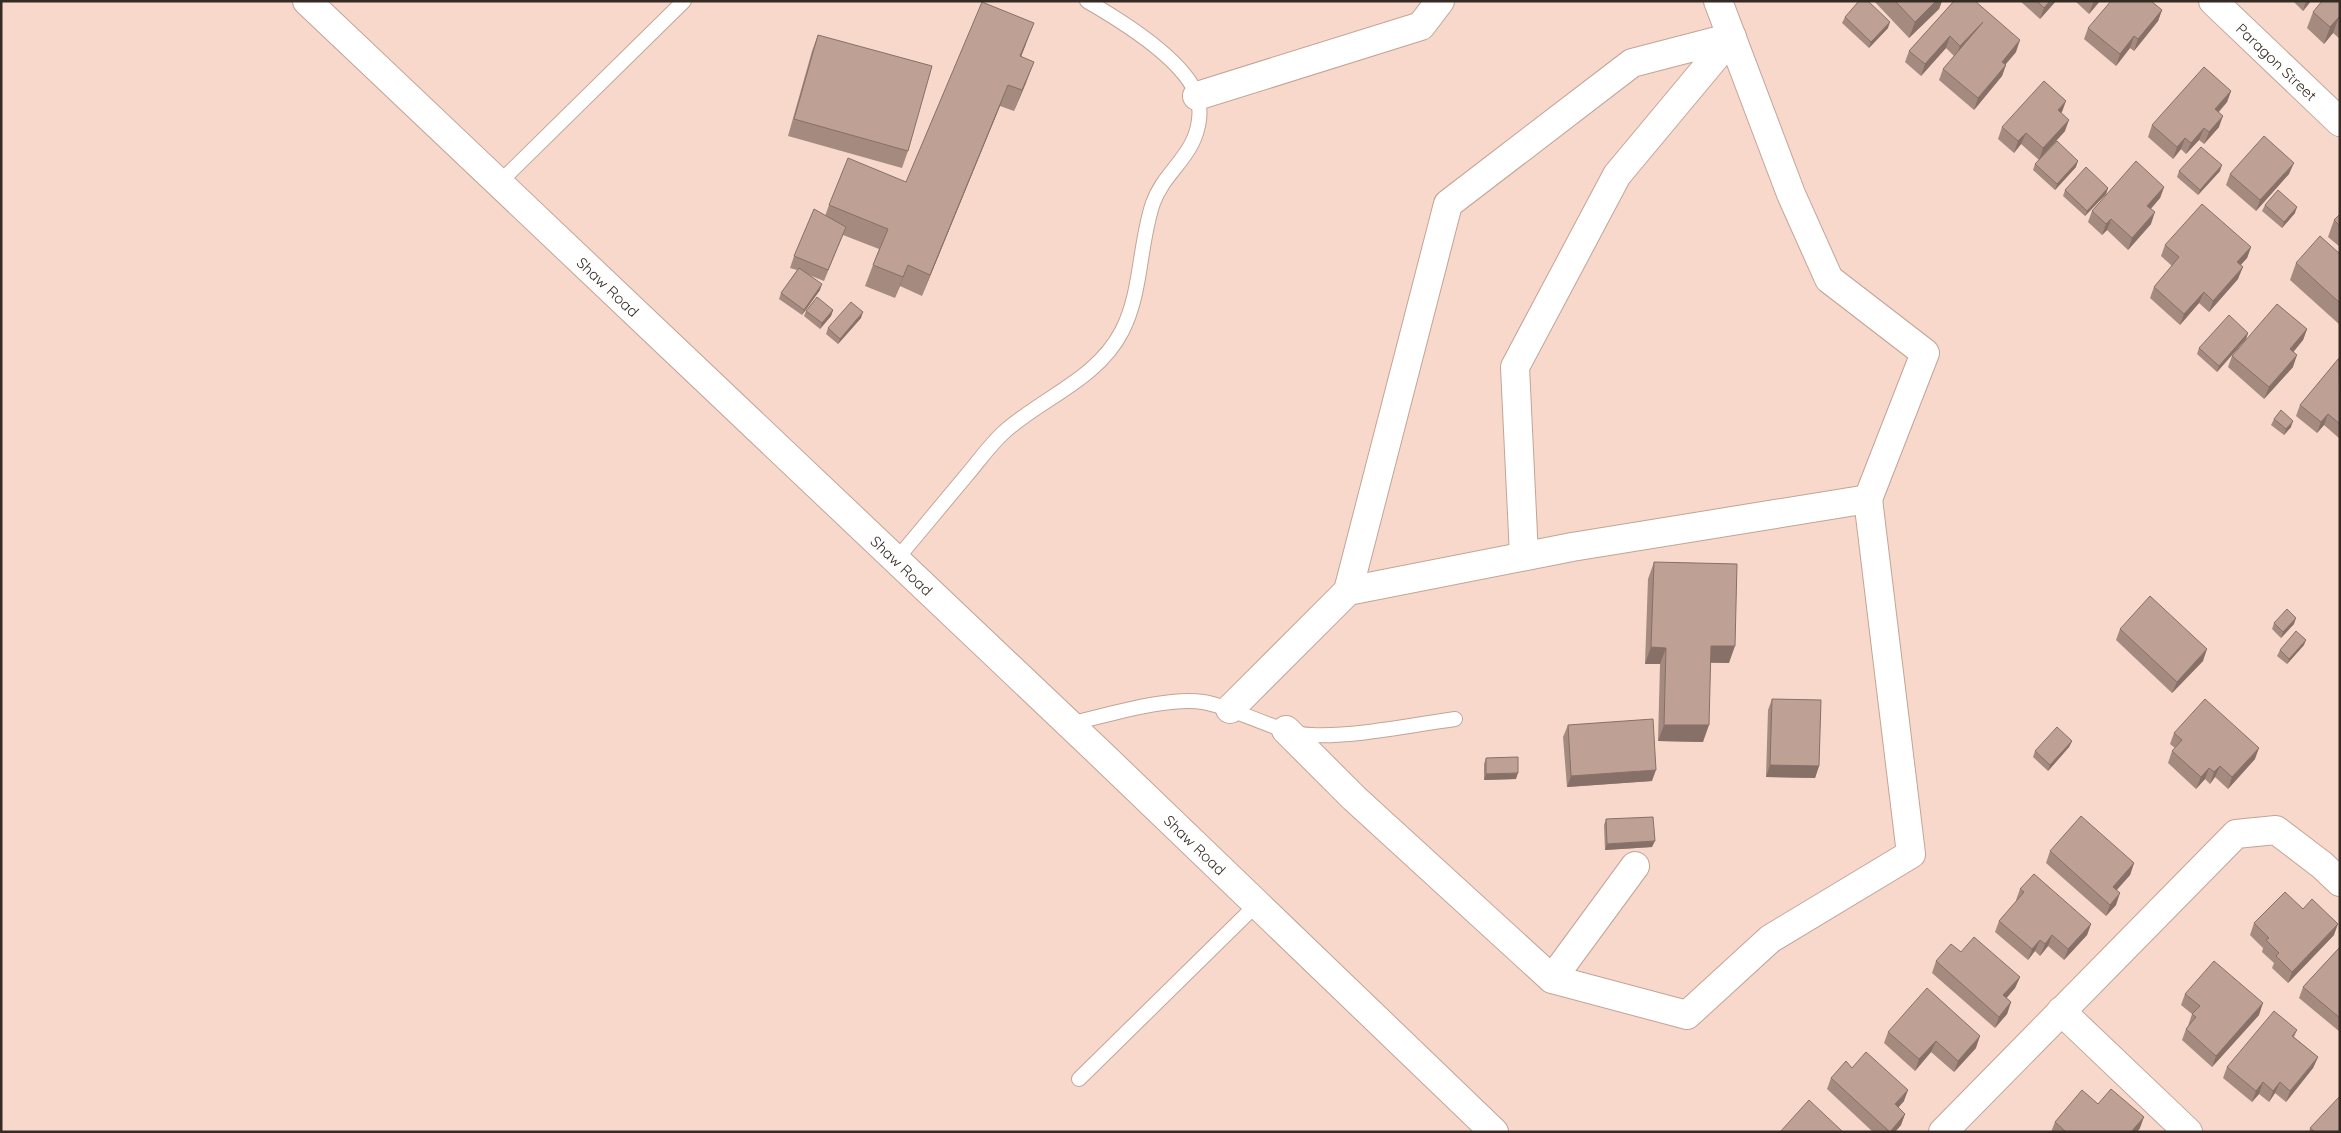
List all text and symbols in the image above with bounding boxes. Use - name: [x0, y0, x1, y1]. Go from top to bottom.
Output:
- street label: Paragon Street: [2232, 19, 2321, 105]
- street label: Shaw Road: [573, 253, 643, 321]
- street label: Shaw Road: [867, 531, 937, 599]
- street label: Shaw Road: [1160, 811, 1230, 879]

